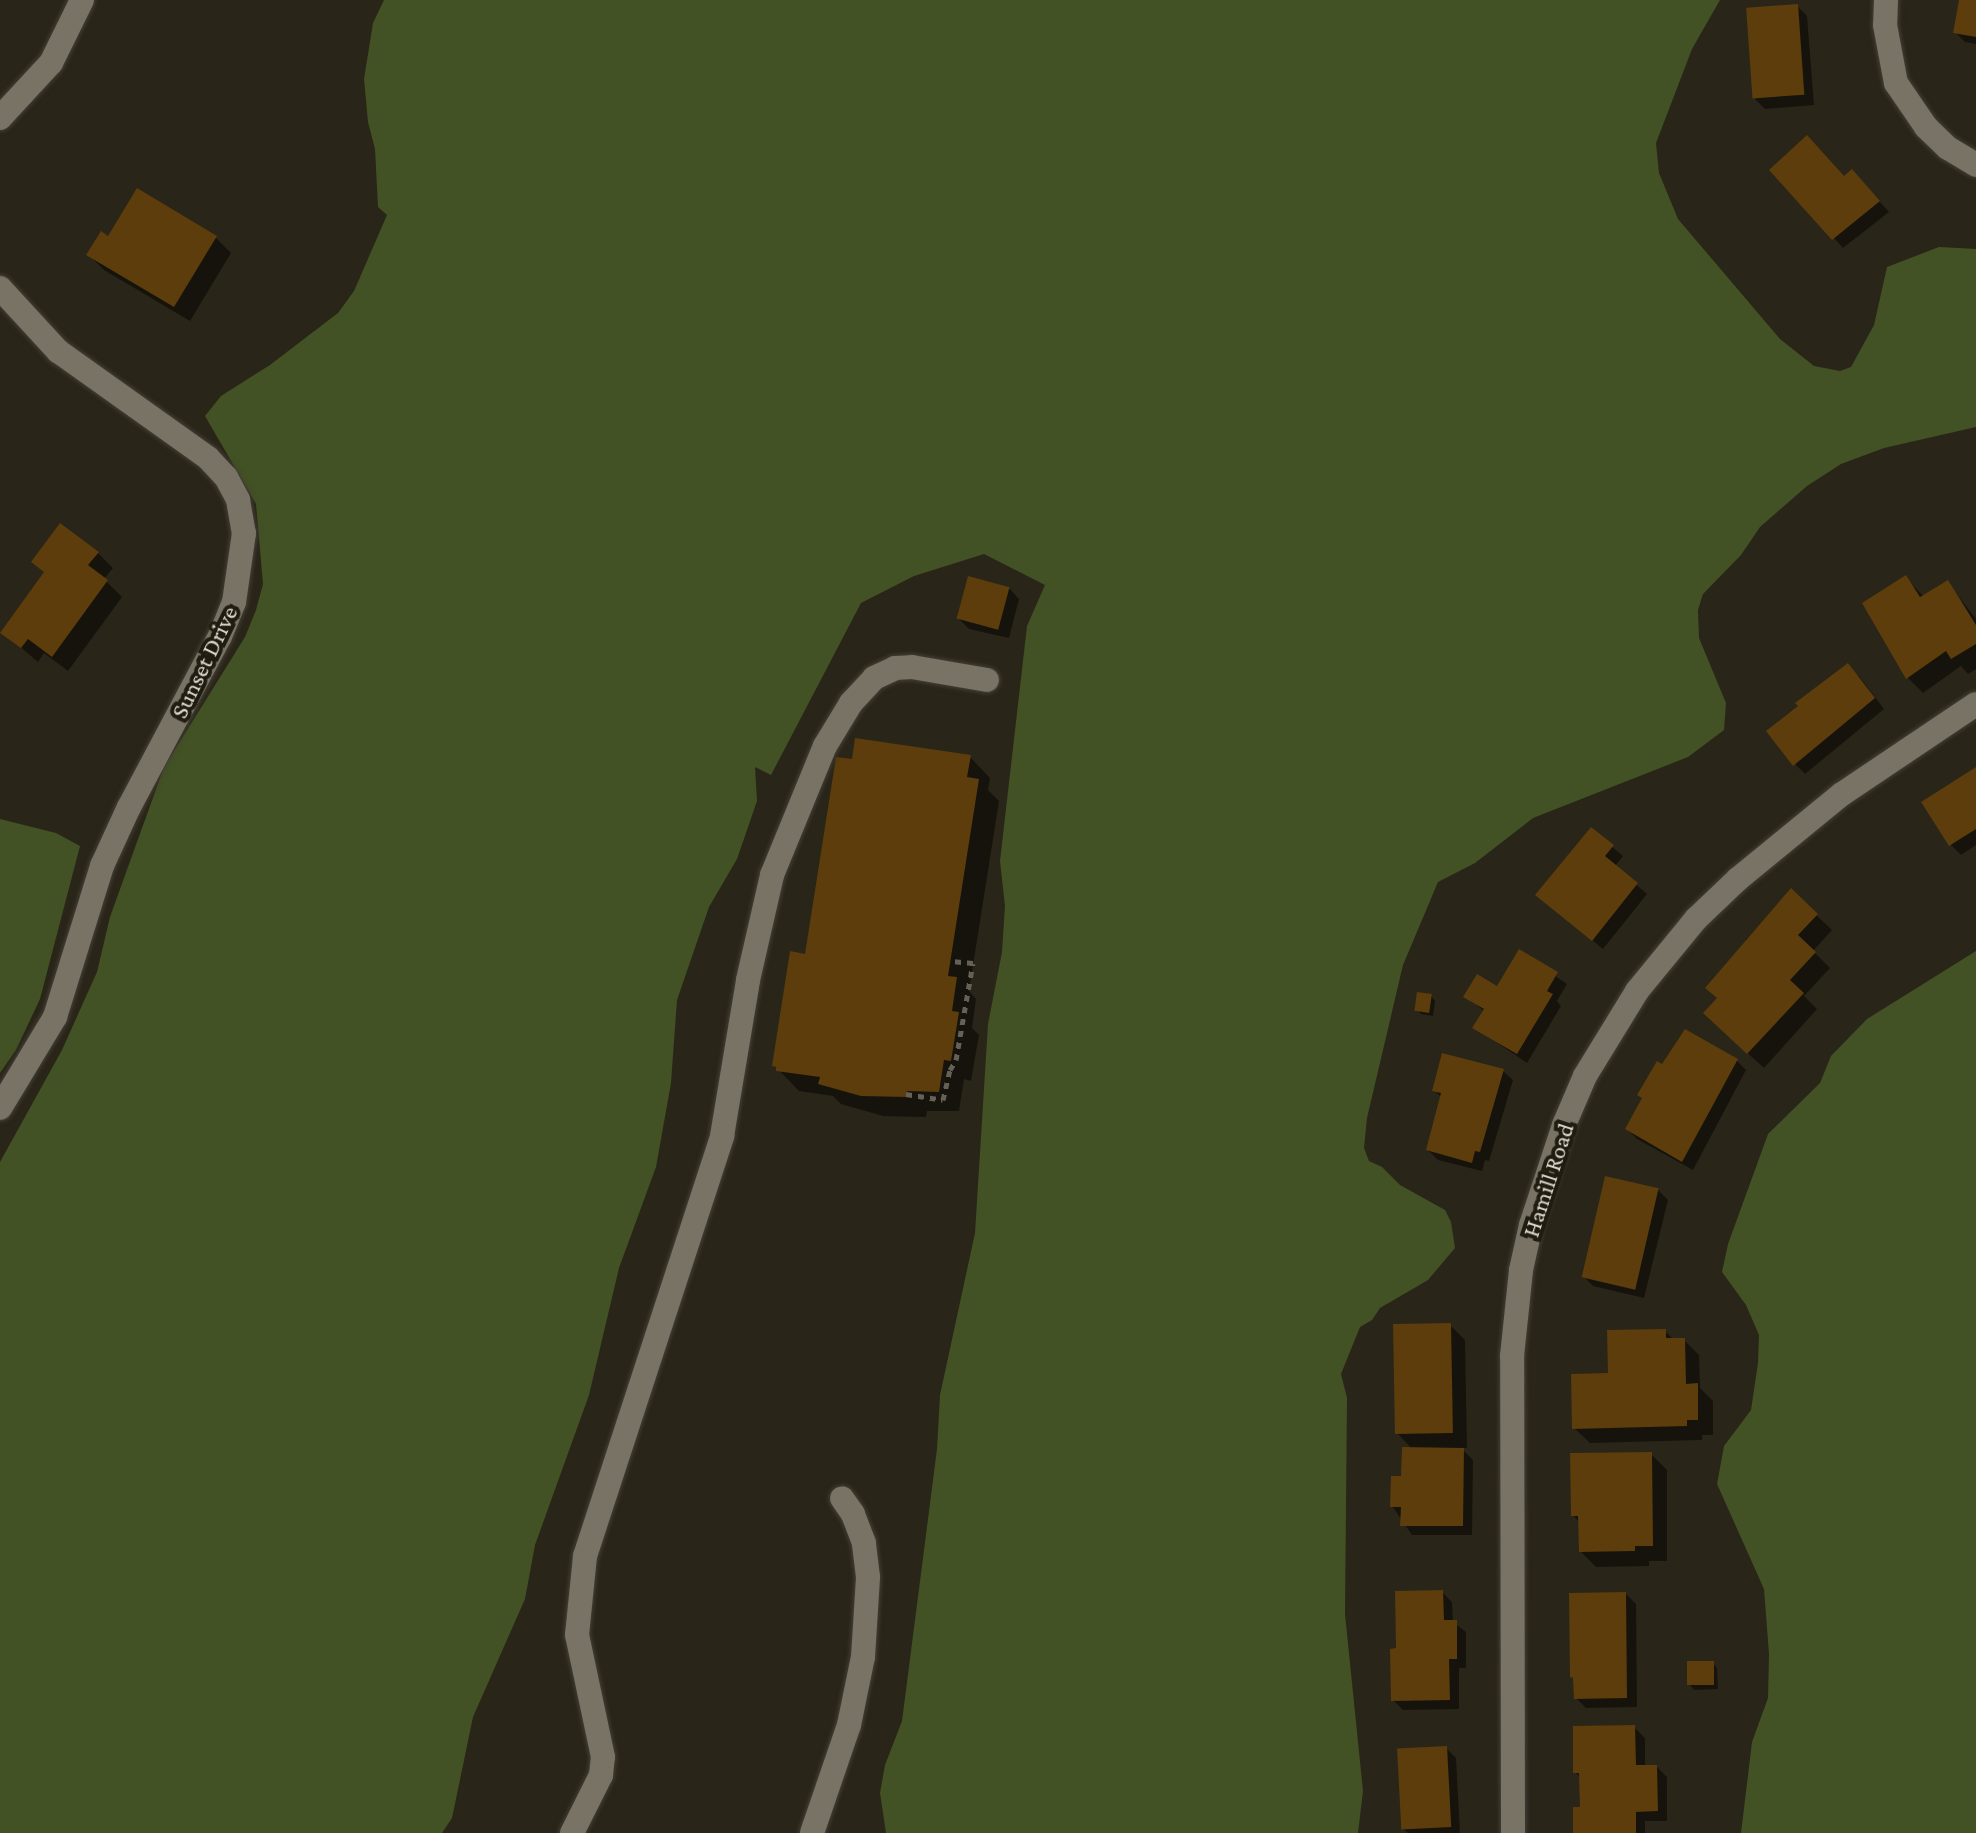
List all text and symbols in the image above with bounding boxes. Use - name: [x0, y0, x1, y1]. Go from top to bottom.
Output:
- street label: Sunset Drive: [164, 601, 244, 723]
- street label: Hamill Road: [1516, 1119, 1580, 1241]

